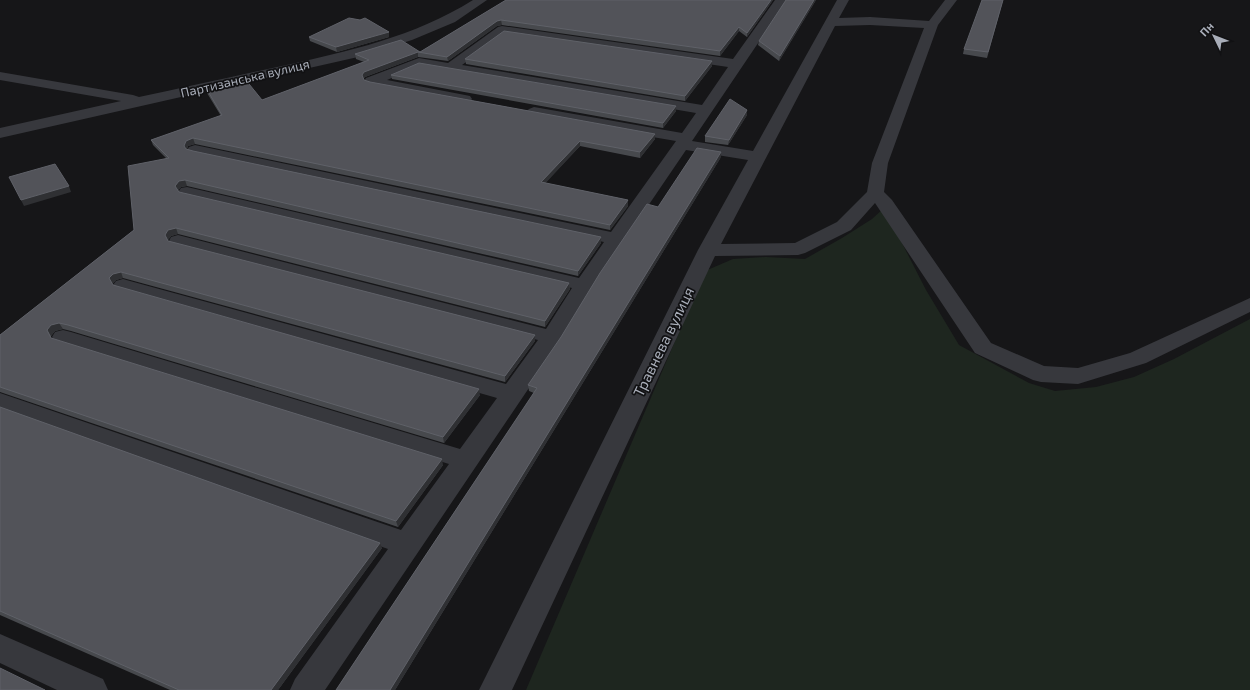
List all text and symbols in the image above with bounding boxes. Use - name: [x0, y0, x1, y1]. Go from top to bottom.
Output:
- north arrow: [1194, 16, 1234, 56]
- text: Пн: [1197, 19, 1216, 39]
- street label: Партизанська вулиця: [179, 55, 311, 101]
- street label: Травнева вулиця: [629, 284, 698, 400]

